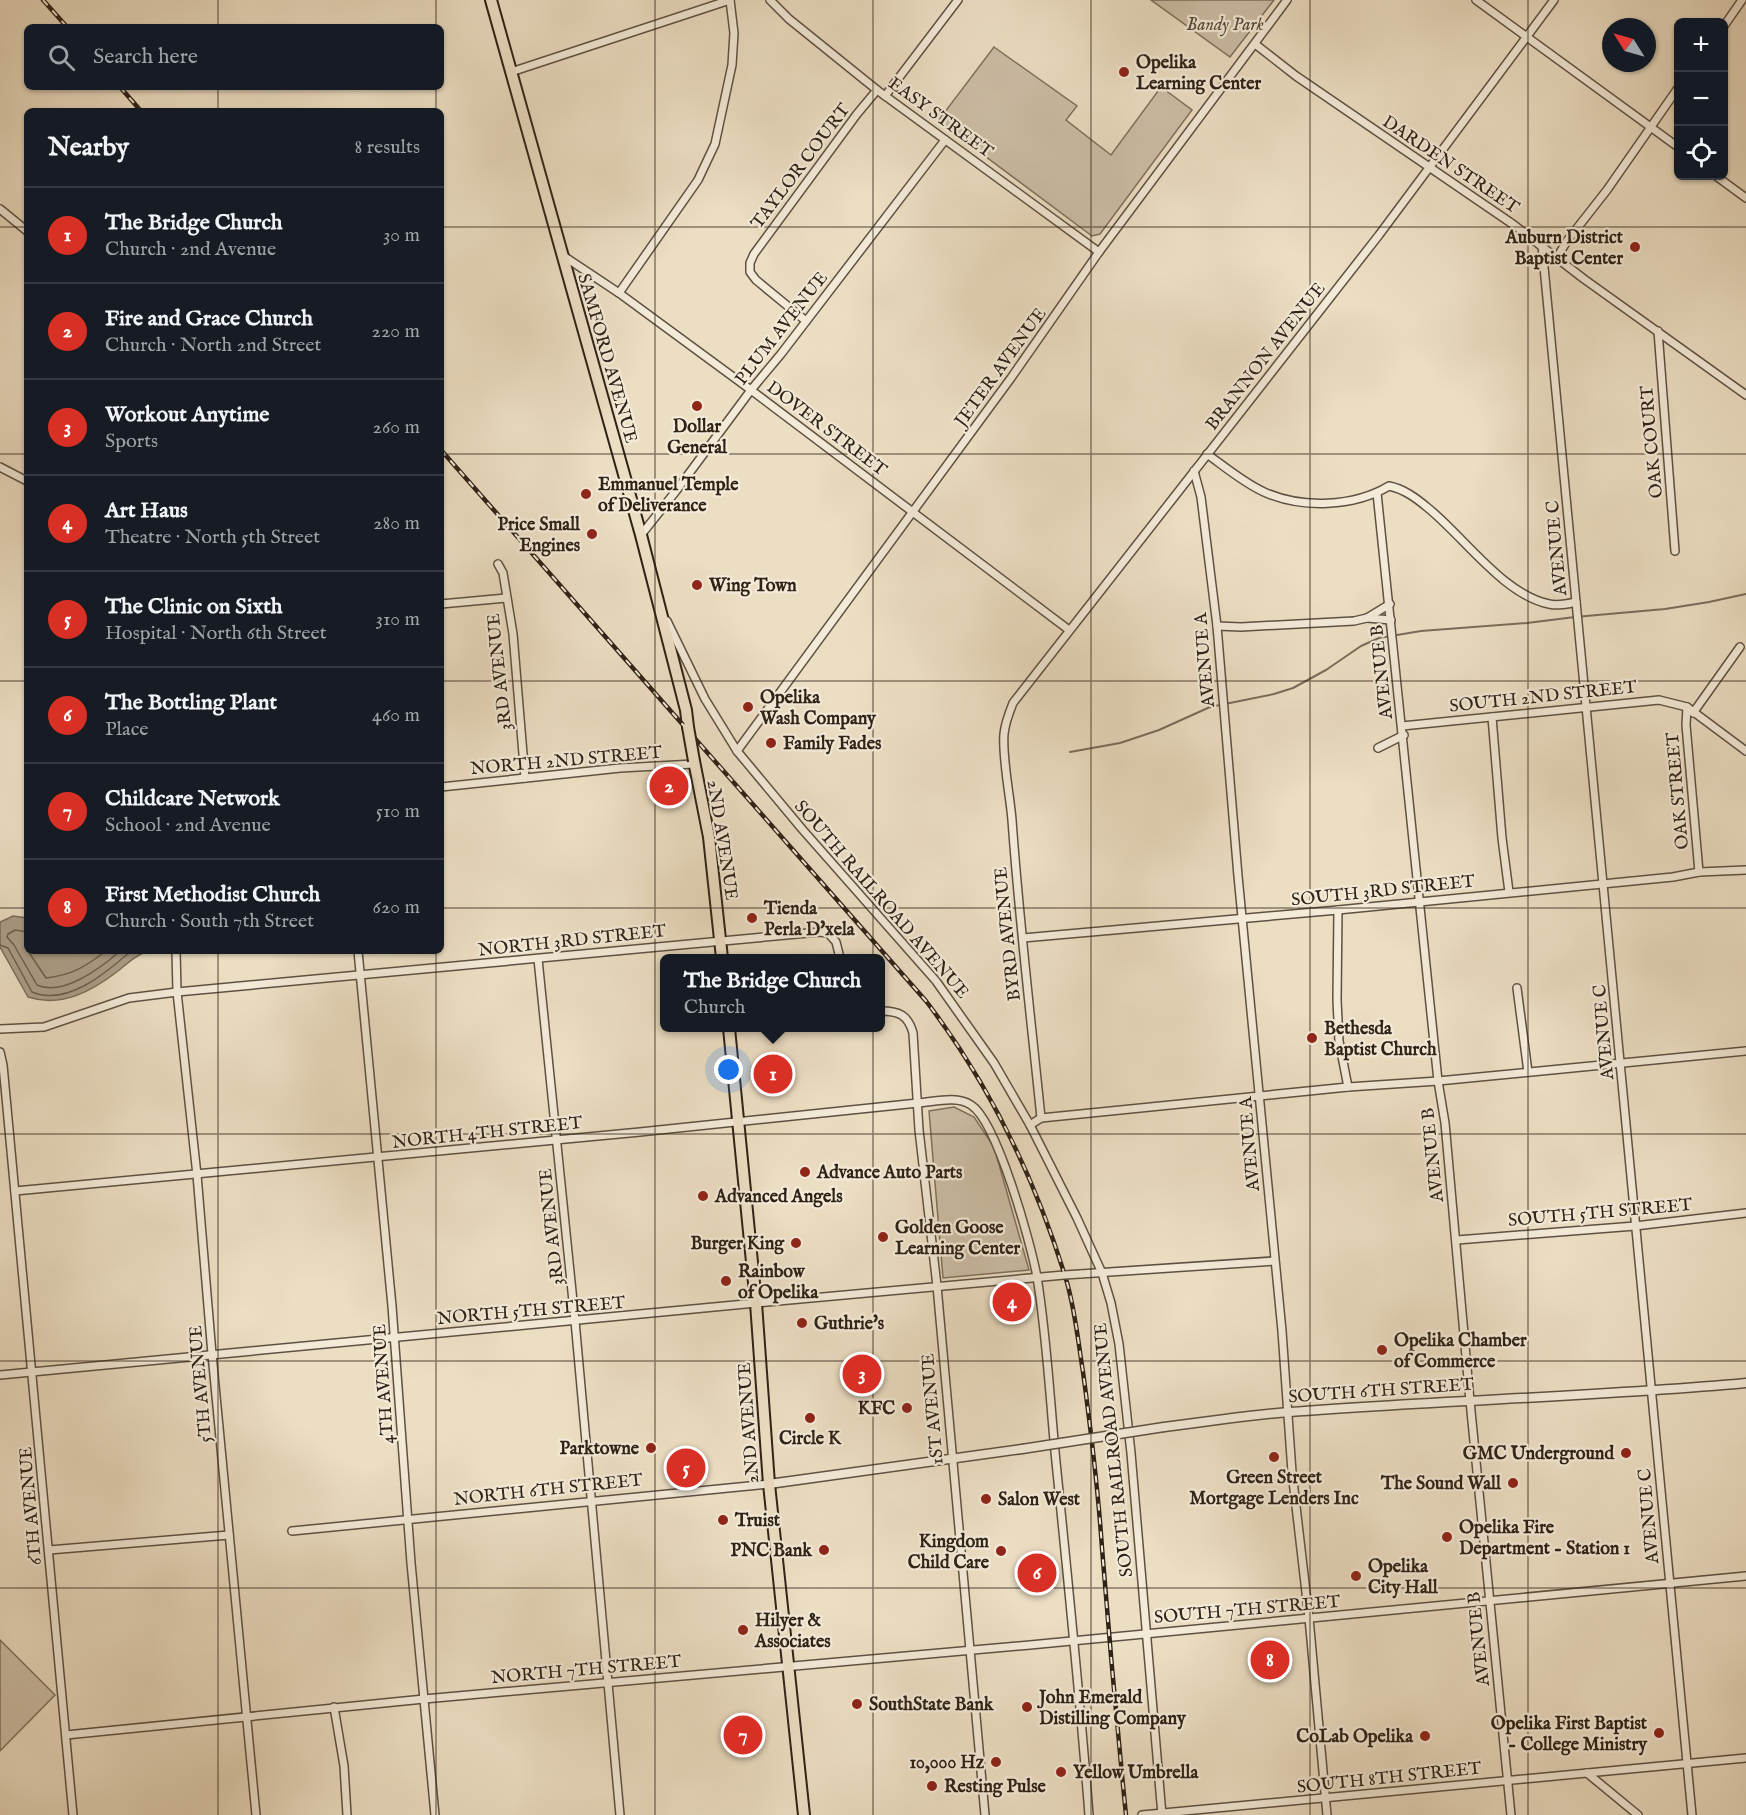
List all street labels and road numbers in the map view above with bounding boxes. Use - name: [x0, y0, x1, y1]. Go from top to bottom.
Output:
- street label: EASY STREET: [883, 72, 997, 164]
- street label: TAYLOR COURT: [746, 100, 856, 234]
- street label: DARDEN STREET: [1377, 111, 1523, 220]
- street label: PLUM AVENUE: [731, 268, 834, 390]
- street label: SAMFORD AVENUE: [571, 271, 642, 446]
- street label: BRANNON AVENUE: [1201, 278, 1331, 436]
- street label: JETER AVENUE: [949, 304, 1052, 434]
- street label: DOVER STREET: [761, 376, 891, 482]
- street label: OAK COURT: [1636, 385, 1669, 499]
- street label: AVENUE C: [1542, 499, 1573, 598]
- street label: AVENUE A: [1190, 611, 1221, 709]
- street label: 3RD AVENUE: [483, 612, 518, 732]
- street label: AVENUE B: [1366, 623, 1399, 721]
- street label: SOUTH 2ND STREET: [1448, 676, 1638, 719]
- street label: OAK STREET: [1662, 731, 1695, 850]
- street label: NORTH 2ND STREET: [469, 742, 663, 781]
- street label: 2ND AVENUE: [701, 779, 742, 902]
- street label: SOUTH RAILROAD AVENUE: [788, 796, 973, 1004]
- street label: BYRD AVENUE: [990, 866, 1027, 1002]
- street label: SOUTH 3RD STREET: [1290, 870, 1476, 913]
- street label: NORTH 3RD STREET: [477, 920, 667, 963]
- street label: AVENUE C: [1589, 983, 1620, 1082]
- street label: AVENUE A: [1235, 1095, 1266, 1193]
- street label: AVENUE B: [1417, 1106, 1450, 1204]
- street label: NORTH 4TH STREET: [391, 1112, 583, 1155]
- street label: 3RD AVENUE: [535, 1167, 570, 1287]
- street label: SOUTH 5TH STREET: [1507, 1194, 1693, 1233]
- street label: NORTH 5TH STREET: [436, 1292, 626, 1331]
- street label: SOUTH RAILROAD AVENUE: [1090, 1322, 1139, 1578]
- street label: 4TH AVENUE: [369, 1323, 400, 1445]
- street label: 5TH AVENUE: [185, 1324, 218, 1444]
- street label: 1ST AVENUE: [917, 1352, 950, 1466]
- street label: 2ND AVENUE: [734, 1362, 765, 1484]
- street label: SOUTH 6TH STREET: [1288, 1374, 1475, 1409]
- street label: 6TH AVENUE: [15, 1446, 48, 1566]
- street label: AVENUE C: [1634, 1467, 1665, 1566]
- street label: NORTH 6TH STREET: [452, 1469, 644, 1512]
- street label: AVENUE B: [1463, 1590, 1496, 1688]
- street label: SOUTH 7TH STREET: [1153, 1591, 1341, 1630]
- street label: NORTH 7TH STREET: [490, 1651, 682, 1690]
- street label: SOUTH 8TH STREET: [1296, 1757, 1483, 1800]

